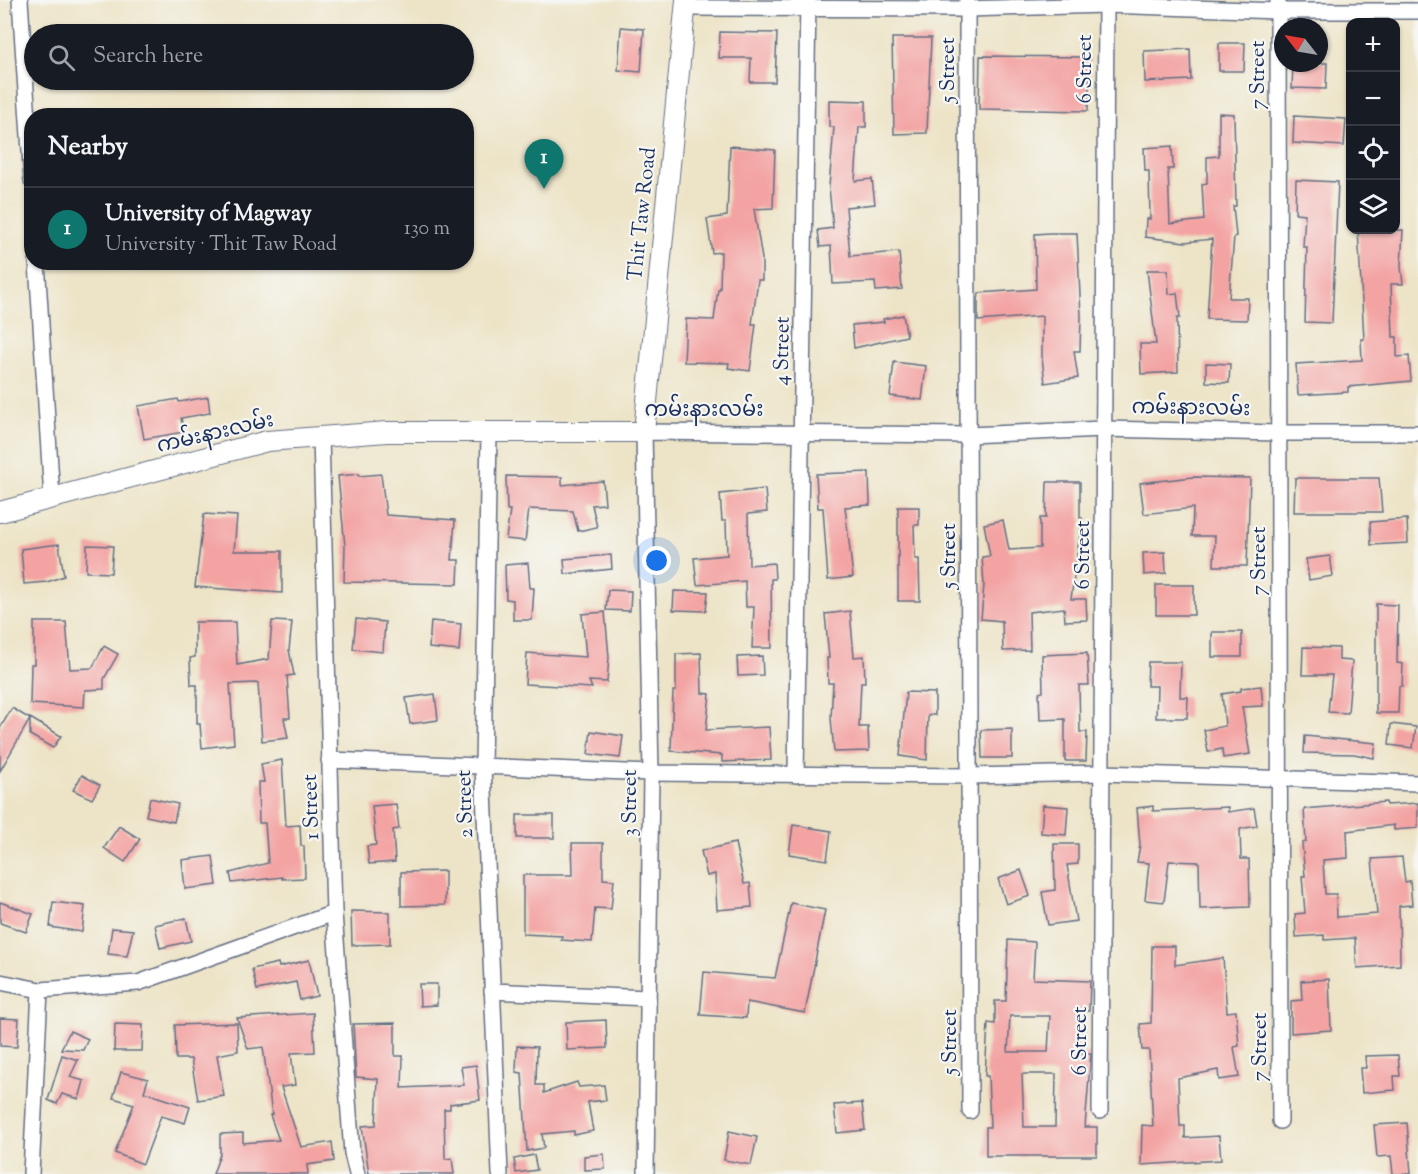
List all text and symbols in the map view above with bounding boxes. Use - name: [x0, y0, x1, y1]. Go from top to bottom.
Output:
- north arrow: [1274, 18, 1328, 72]
- map controls: [1346, 18, 1400, 234]
- button: +: [1346, 18, 1400, 72]
- search box: [24, 24, 474, 90]
- street label: 6 Street: [1071, 34, 1101, 104]
- street label: 5 Street: [934, 37, 964, 104]
- street label: 7 Street: [1244, 40, 1274, 110]
- icon: search: [45, 41, 78, 74]
- text: Search here: [93, 41, 203, 73]
- button: −: [1346, 72, 1400, 126]
- button: locate: [1346, 126, 1400, 180]
- text: Nearby: [48, 129, 128, 166]
- pin: 1: [524, 140, 564, 189]
- street label: Thit Taw Road: [621, 146, 665, 283]
- button: layers: [1346, 180, 1400, 234]
- text: University of Magway: [105, 199, 312, 231]
- text: 1: [64, 215, 71, 244]
- text: 130 m: [404, 215, 450, 244]
- text: University · Thit Taw Road: [105, 231, 337, 260]
- street label: 4 Street: [767, 316, 799, 386]
- street label: ကမ်းနားလမ်း: [1131, 390, 1251, 425]
- street label: ကမ်းနားလမ်း: [645, 393, 763, 426]
- street label: ကမ်းနားလမ်း: [153, 403, 277, 462]
- street label: 6 Street: [1069, 520, 1099, 590]
- street label: 5 Street: [935, 523, 965, 590]
- street label: 7 Street: [1245, 526, 1275, 596]
- your location: [642, 546, 671, 575]
- street label: 2 Street: [450, 769, 482, 839]
- street label: 3 Street: [616, 769, 646, 837]
- street label: 1 Street: [296, 774, 328, 840]
- street label: 6 Street: [1066, 1006, 1096, 1076]
- street label: 5 Street: [936, 1009, 966, 1076]
- street label: 7 Street: [1246, 1012, 1276, 1082]

